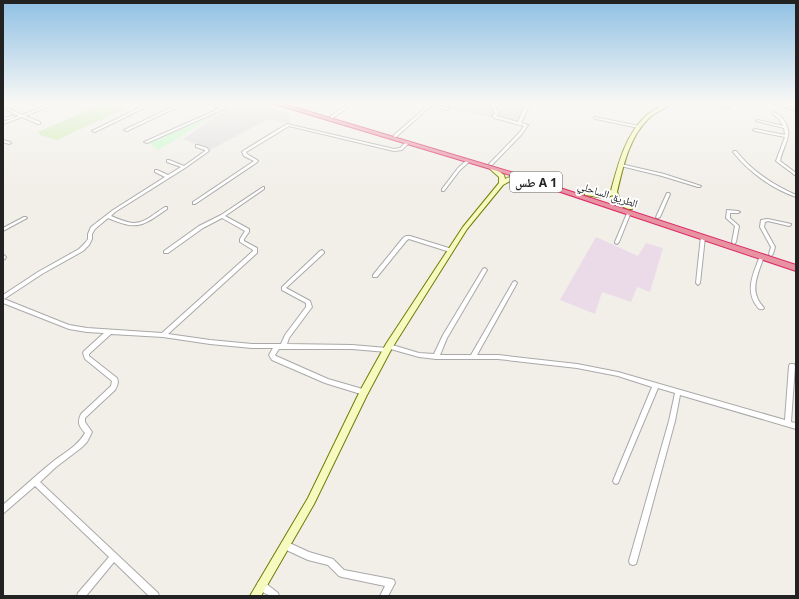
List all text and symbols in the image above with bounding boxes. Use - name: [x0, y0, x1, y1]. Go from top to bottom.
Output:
- road number: طس A 1: [510, 172, 562, 192]
- street label: الطريق الساحلي: [576, 177, 640, 212]

